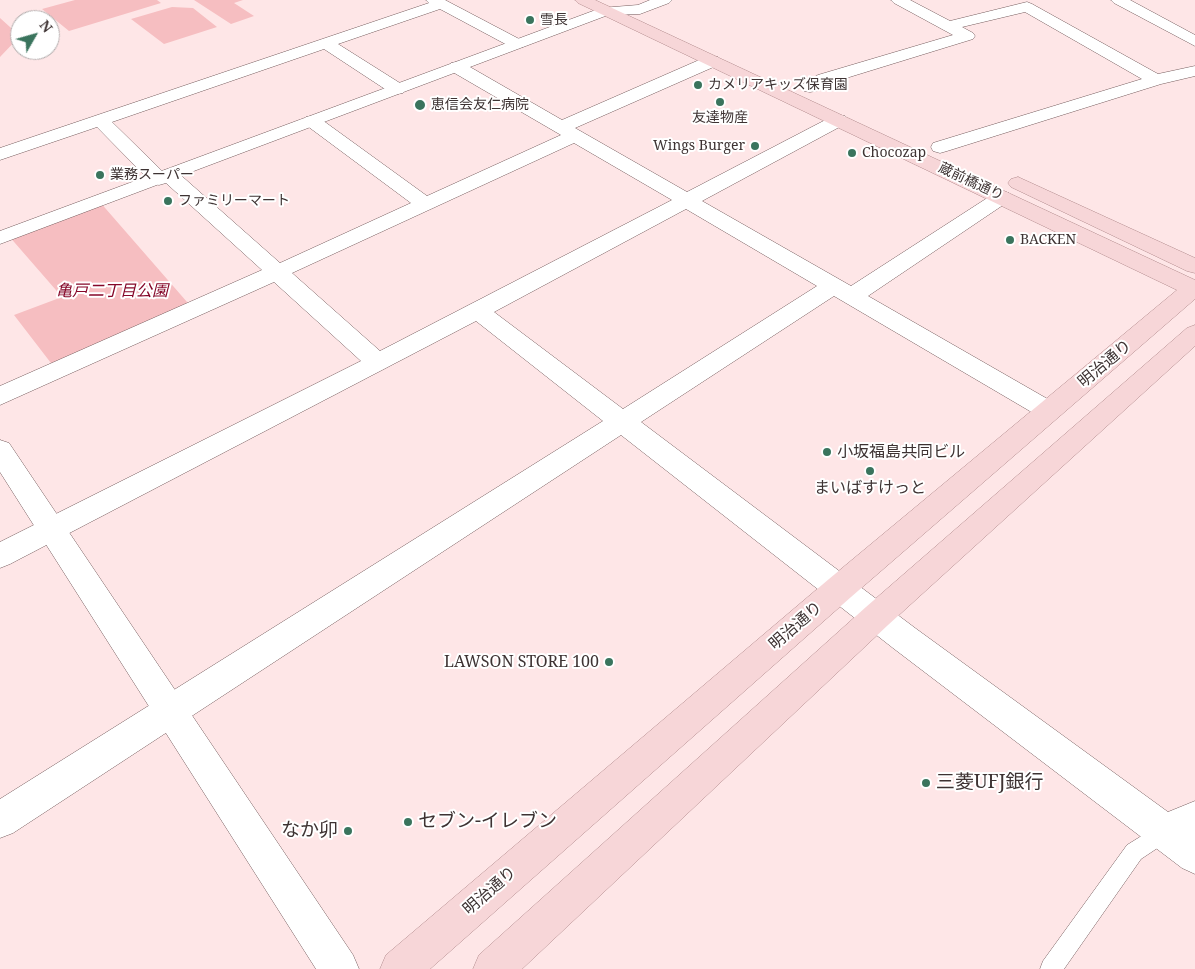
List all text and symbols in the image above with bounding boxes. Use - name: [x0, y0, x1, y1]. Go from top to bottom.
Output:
- north arrow: [10, 10, 60, 60]
- place label: 雪長: [540, 12, 568, 28]
- marker: 雪長: [524, 14, 536, 26]
- text: N: [36, 16, 57, 36]
- place label: カメリアキッズ保育園: [708, 77, 848, 93]
- marker: カメリアキッズ保育園: [692, 79, 704, 91]
- marker: 友達物産: [714, 96, 726, 108]
- place label: 恵信会友仁病院: [431, 97, 529, 113]
- marker: 恵信会友仁病院: [413, 98, 427, 112]
- place label: 友達物産: [692, 110, 748, 126]
- place label: Wings Burger: [653, 138, 745, 154]
- marker: Wings Burger: [749, 140, 761, 152]
- place label: Chocozap: [862, 145, 926, 161]
- marker: Chocozap: [846, 147, 858, 159]
- street label: 蔵前橋通り: [936, 160, 1006, 204]
- place label: 業務スーパー: [110, 167, 194, 183]
- marker: 業務スーパー: [94, 169, 106, 181]
- place label: ファミリーマート: [178, 193, 290, 209]
- marker: ファミリーマート: [162, 195, 174, 207]
- place label: BACKEN: [1020, 232, 1076, 248]
- marker: BACKEN: [1004, 234, 1016, 246]
- park label: 亀戸二丁目公園: [56, 281, 168, 301]
- street label: 明治通り: [1074, 336, 1136, 392]
- place label: 小坂福島共同ビル: [837, 442, 965, 462]
- marker: 小坂福島共同ビル: [821, 446, 833, 458]
- marker: まいばすけっと: [864, 465, 876, 477]
- place label: まいばすけっと: [814, 478, 926, 498]
- street label: 明治通り: [766, 598, 826, 654]
- place label: LAWSON STORE 100: [444, 652, 599, 672]
- marker: LAWSON STORE 100: [603, 656, 615, 668]
- place label: 三菱UFJ銀行: [936, 772, 1044, 794]
- marker: 三菱UFJ銀行: [920, 777, 932, 789]
- place label: セブン-イレブン: [418, 811, 557, 833]
- marker: セブン-イレブン: [402, 816, 414, 828]
- place label: なか卯: [281, 820, 338, 842]
- marker: なか卯: [342, 825, 354, 837]
- street label: 明治通り: [460, 863, 520, 919]

